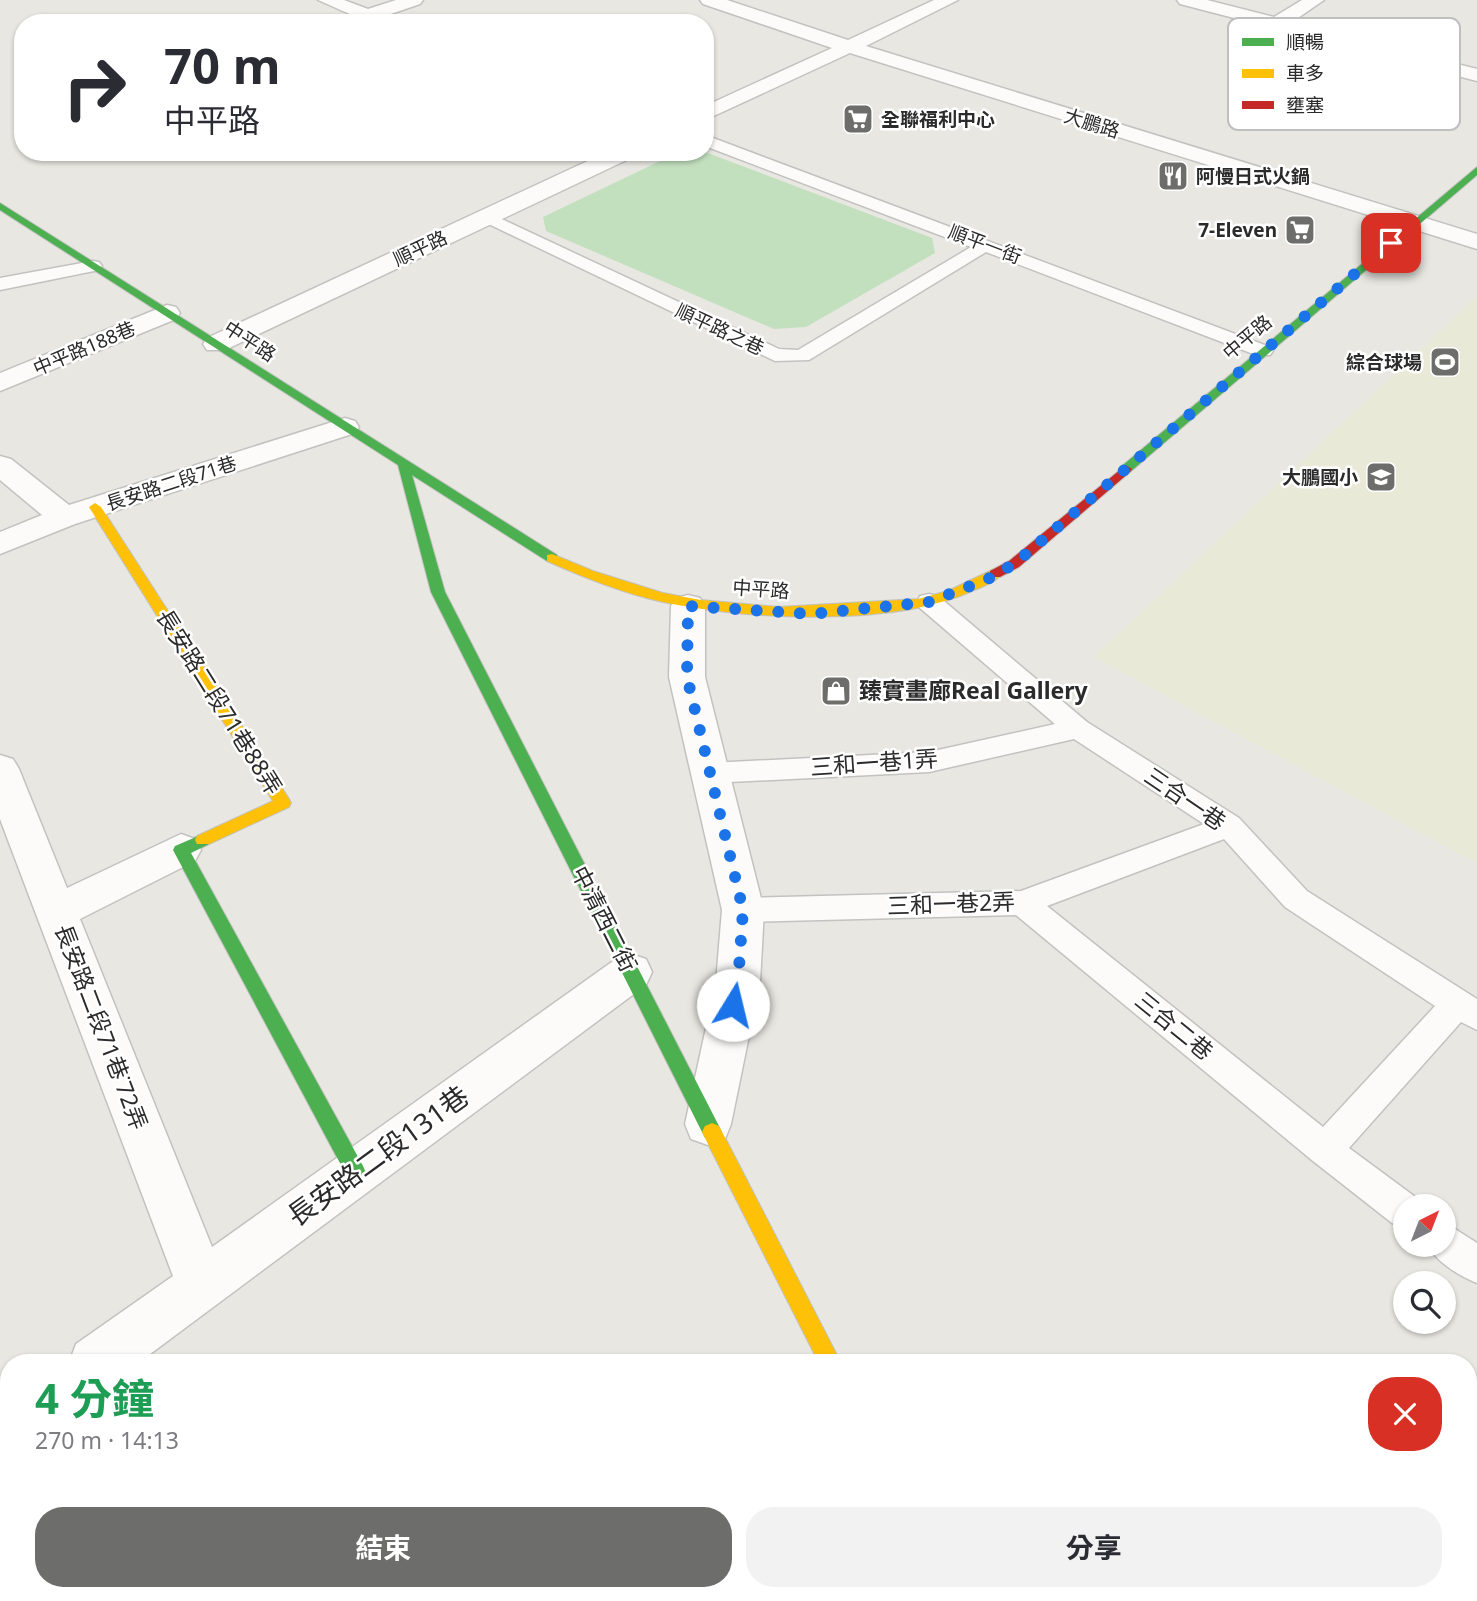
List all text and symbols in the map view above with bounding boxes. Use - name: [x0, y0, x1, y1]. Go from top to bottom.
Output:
- legend: [1228, 18, 1460, 130]
- text: 順暢: [1286, 29, 1324, 55]
- text: 70 m: [164, 32, 281, 98]
- icon: right: [49, 42, 140, 133]
- text: 車多: [1286, 60, 1324, 86]
- text: 壅塞: [1286, 92, 1324, 118]
- text: 中平路: [164, 98, 260, 141]
- supermarket icon: 全聯福利中心: [841, 102, 875, 136]
- street label: 大鵬路: [1061, 102, 1123, 144]
- place label: 全聯福利中心: [881, 106, 995, 132]
- restaurant icon: 阿慢日式火鍋: [1156, 159, 1190, 193]
- place label: 阿慢日式火鍋: [1196, 163, 1310, 189]
- supermarket icon: 7-Eleven: [1283, 213, 1317, 247]
- pin: [1361, 213, 1421, 273]
- place label: 7-Eleven: [1198, 217, 1277, 243]
- street label: 順平一街: [945, 218, 1025, 270]
- street label: 順平路: [389, 224, 451, 272]
- icon: arrive: [1372, 224, 1410, 262]
- street label: 順平路之巷: [671, 297, 769, 361]
- street label: 中平路: [1217, 309, 1277, 365]
- street label: 中平路188巷: [29, 315, 139, 381]
- street label: 中平路: [219, 315, 281, 367]
- sports icon: 綜合球場: [1428, 345, 1462, 379]
- place label: 綜合球場: [1346, 349, 1422, 375]
- street label: 長安路二段71巷: [102, 450, 240, 516]
- school or university icon: 大鵬國小: [1364, 460, 1398, 494]
- place label: 大鵬國小: [1282, 464, 1358, 490]
- street label: 中平路: [732, 574, 790, 604]
- street label: 長安路二段71巷88弄: [150, 602, 290, 801]
- shop icon: 臻實畫廊Real Gallery: [819, 674, 853, 708]
- place label: 臻實畫廊Real Gallery: [859, 674, 1089, 706]
- street label: 三和一巷1弄: [809, 742, 939, 782]
- street label: 三合一巷: [1138, 759, 1233, 837]
- street label: 中清西二街: [565, 860, 645, 977]
- street label: 三和一巷2弄: [886, 885, 1016, 921]
- street label: 長安路二段71巷˙72弄: [48, 919, 156, 1134]
- position arrow: [696, 968, 770, 1042]
- street label: 三合二巷: [1129, 984, 1220, 1067]
- street label: 長安路二段131巷: [279, 1076, 476, 1234]
- north arrow: [1393, 1194, 1456, 1256]
- map controls: [1393, 1194, 1456, 1334]
- button: search: [1393, 1271, 1456, 1334]
- text: 4 分鐘: [35, 1369, 154, 1426]
- button: close: [1368, 1377, 1442, 1451]
- text: 270 m · 14:13: [35, 1424, 179, 1456]
- button: 結束: [35, 1507, 732, 1587]
- button: 分享: [746, 1507, 1442, 1587]

